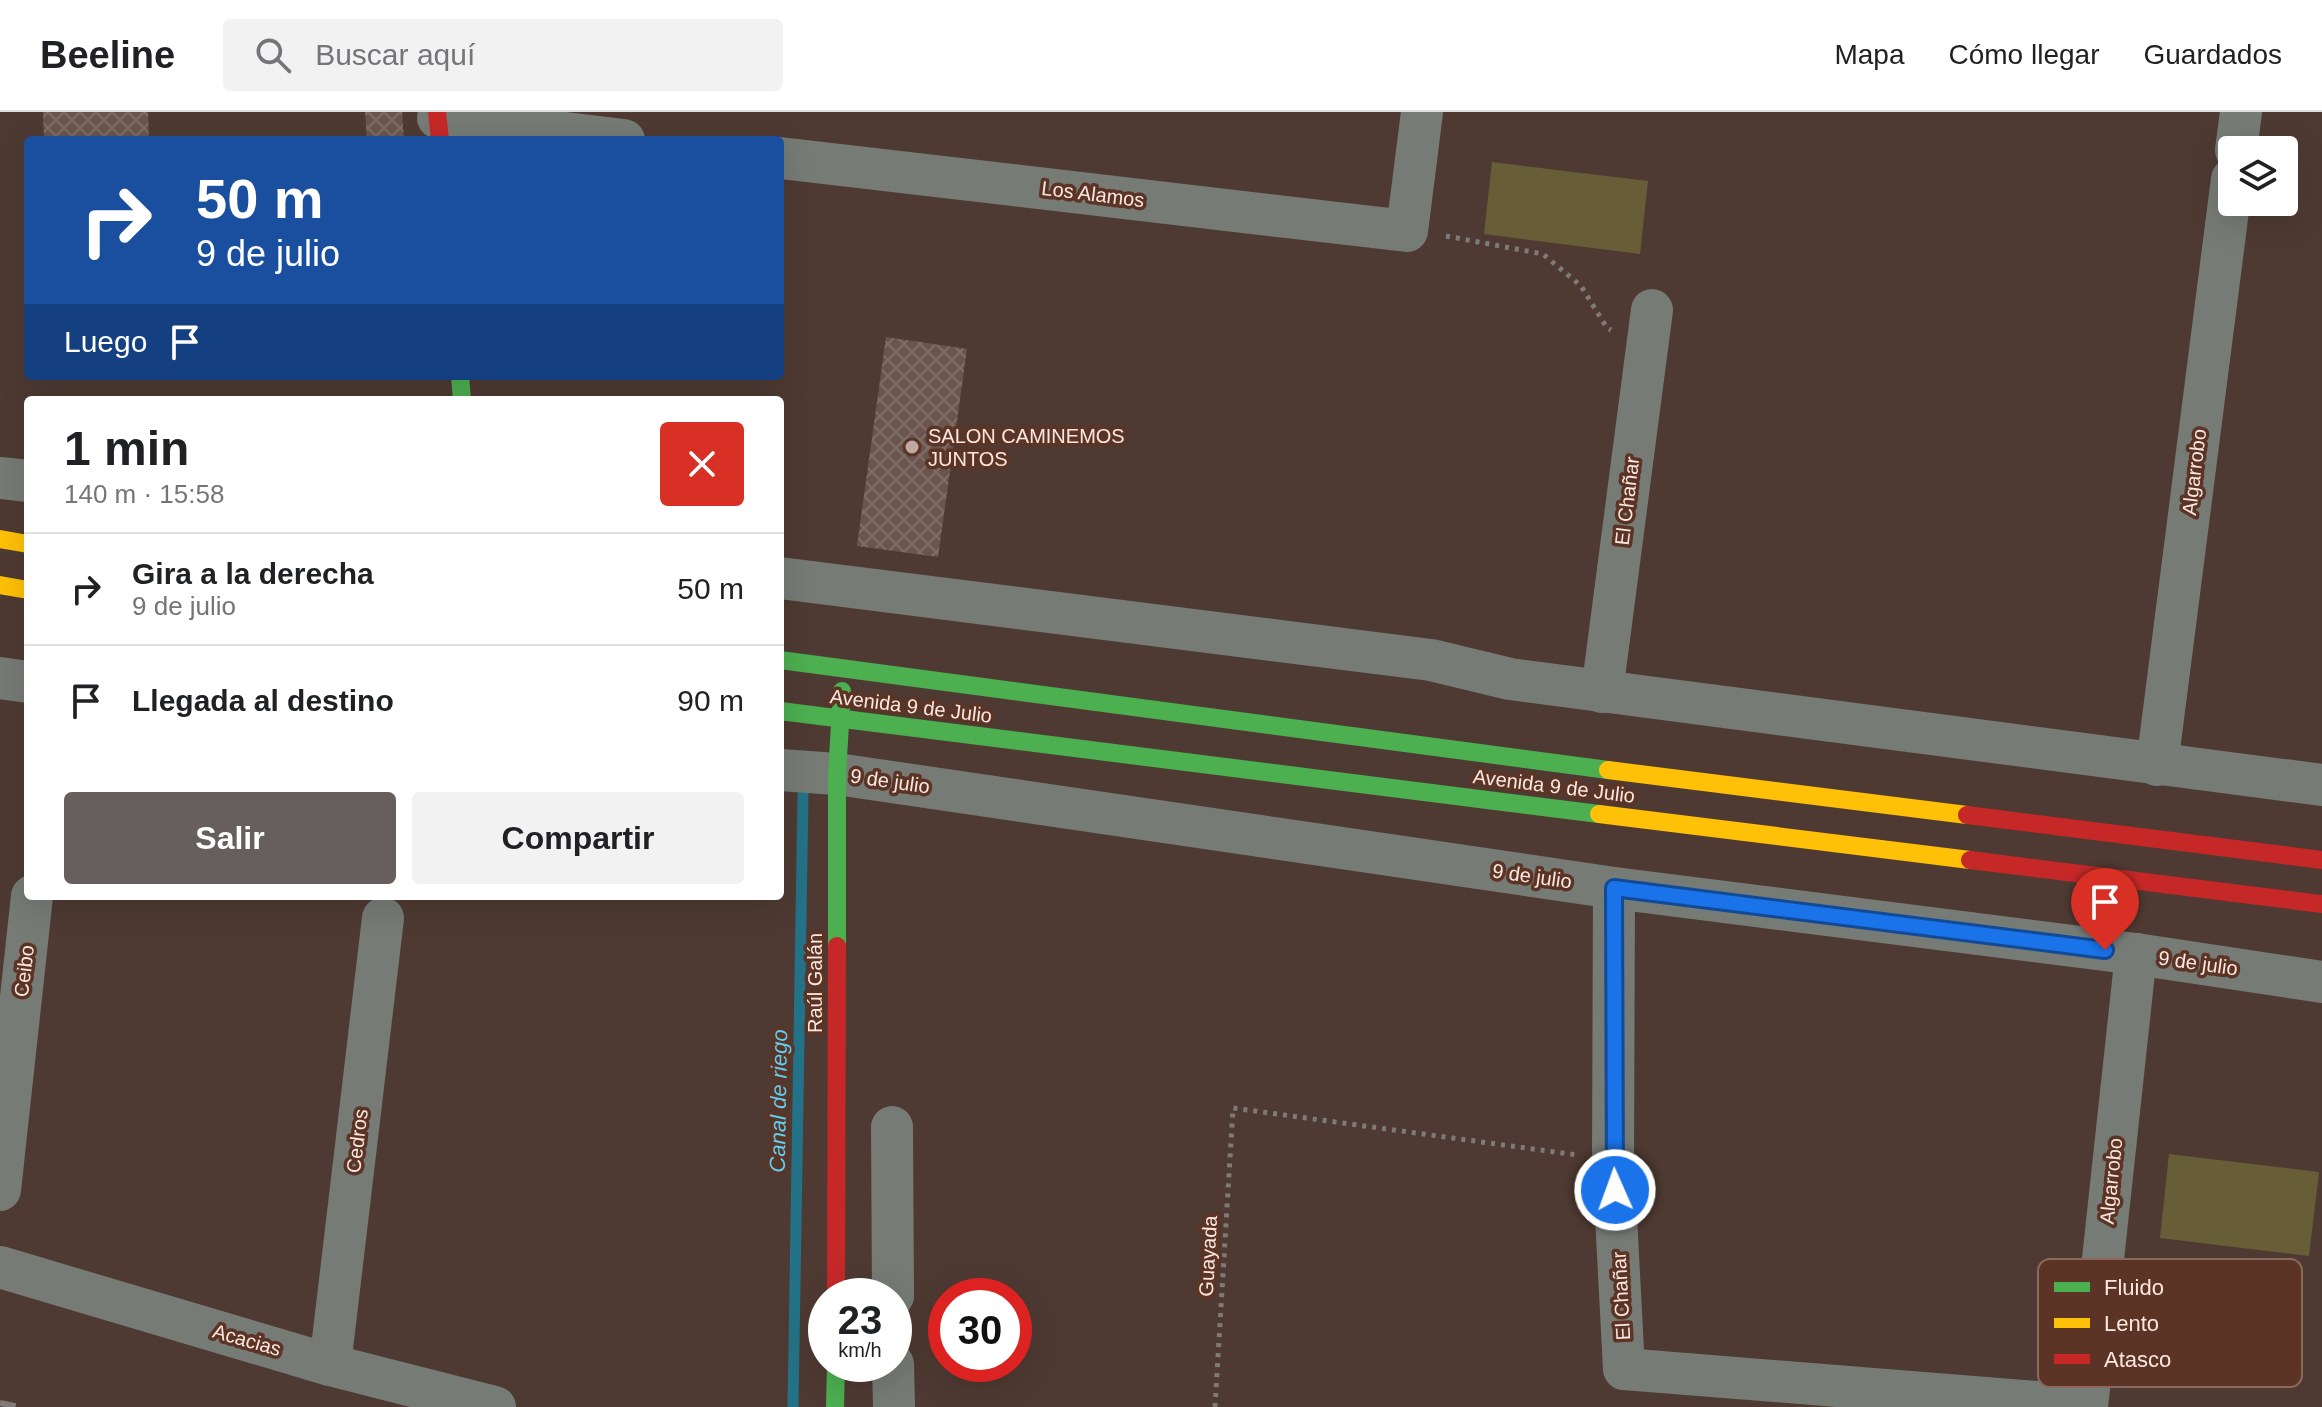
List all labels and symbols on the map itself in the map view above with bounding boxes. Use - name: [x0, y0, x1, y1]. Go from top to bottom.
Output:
- street label: Los Alamos: [1040, 177, 1146, 211]
- place label: SALON CAMINEMOS JUNTOS: [928, 425, 1125, 470]
- street label: Algarrobo: [2178, 428, 2210, 516]
- marker: SALON CAMINEMOS JUNTOS: [903, 438, 921, 456]
- street label: El Chañar: [1611, 455, 1643, 546]
- street label: Avenida 9 de Julio: [829, 685, 993, 727]
- street label: 9 de julio: [849, 765, 931, 797]
- street label: Avenida 9 de Julio: [1472, 765, 1636, 807]
- street label: 9 de julio: [1491, 860, 1573, 892]
- pin: [2071, 868, 2139, 950]
- street label: Raúl Galán: [804, 933, 826, 1033]
- street label: Ceibo: [10, 944, 38, 998]
- street label: 9 de julio: [2157, 947, 2239, 979]
- water label: Canal de riego: [765, 1029, 792, 1173]
- street label: Cedros: [342, 1108, 372, 1174]
- street label: Algarrobo: [2096, 1137, 2126, 1225]
- position arrow: [1573, 1148, 1657, 1232]
- street label: Guayada: [1195, 1214, 1221, 1297]
- street label: El Chañar: [1608, 1251, 1634, 1341]
- legend: [2038, 1259, 2302, 1387]
- text: Fluido: [2104, 1275, 2164, 1300]
- speed limit sign: 30: [928, 1278, 1032, 1382]
- text: Lento: [2104, 1311, 2159, 1336]
- street label: Acacias: [210, 1320, 284, 1360]
- text: Atasco: [2104, 1347, 2171, 1372]

